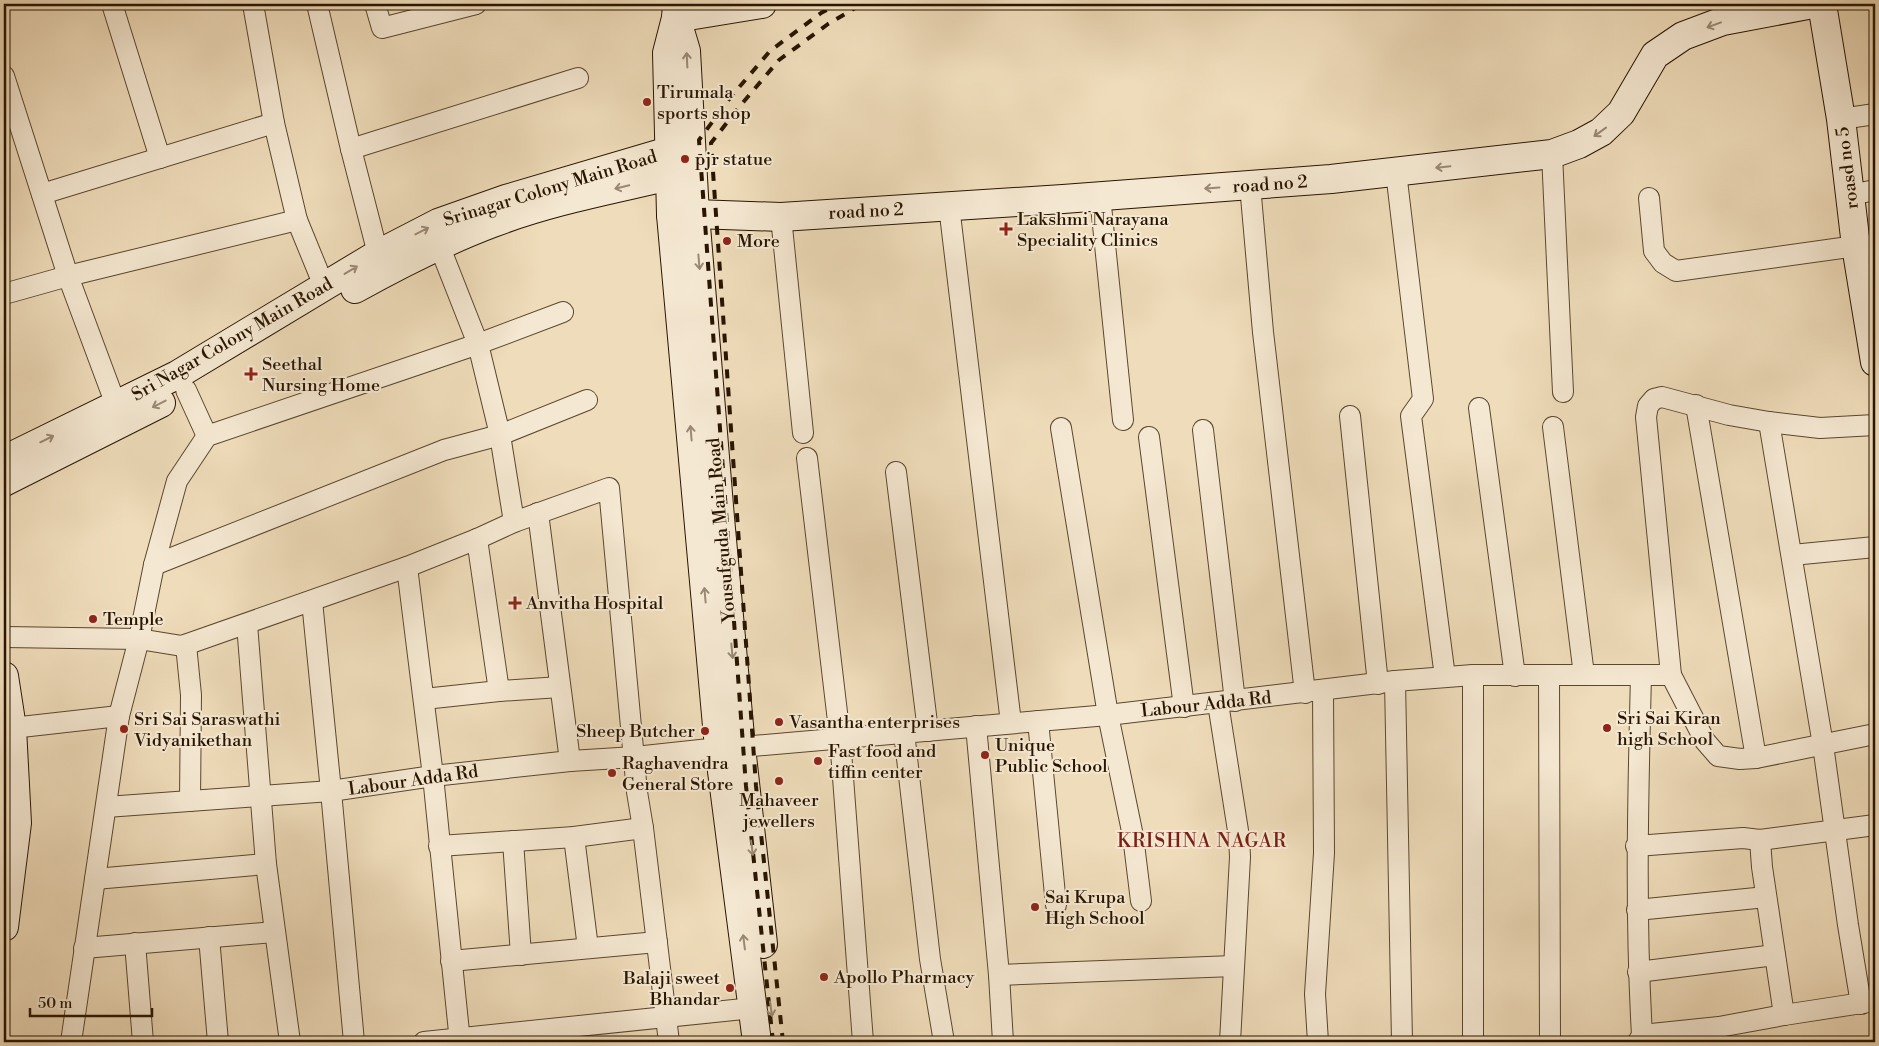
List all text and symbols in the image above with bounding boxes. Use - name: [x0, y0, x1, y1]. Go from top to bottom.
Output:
- one-way arrow: [1707, 21, 1722, 30]
- one-way arrow: [682, 52, 691, 68]
- place label: Tirumala sports shop: [657, 81, 751, 125]
- marker: Tirumala sports shop: [641, 96, 653, 108]
- street label: roasd no 5: [1831, 125, 1864, 211]
- one-way arrow: [1593, 127, 1607, 137]
- street label: Srinagar Colony Main Road: [441, 145, 661, 232]
- place label: pjr statue: [695, 148, 772, 171]
- marker: pjr statue: [679, 153, 691, 165]
- one-way arrow: [1436, 162, 1452, 172]
- street label: road no 2: [1232, 170, 1309, 199]
- one-way arrow: [615, 183, 631, 192]
- one-way arrow: [1204, 183, 1220, 193]
- street label: road no 2: [828, 198, 904, 225]
- place label: Lakshmi Narayana Speciality Clinics: [1017, 208, 1170, 252]
- marker: Lakshmi Narayana Speciality Clinics: [999, 222, 1013, 236]
- one-way arrow: [414, 226, 429, 235]
- place label: More: [737, 230, 780, 253]
- marker: More: [721, 235, 733, 247]
- one-way arrow: [694, 254, 704, 270]
- one-way arrow: [344, 265, 358, 275]
- street label: Sri Nagar Colony Main Road: [128, 272, 338, 406]
- place label: Seethal Nursing Home: [262, 353, 380, 397]
- marker: Seethal Nursing Home: [244, 367, 258, 381]
- one-way arrow: [152, 400, 167, 409]
- one-way arrow: [686, 425, 695, 441]
- one-way arrow: [40, 434, 55, 444]
- street label: Yousufguda Main Road: [702, 436, 741, 624]
- one-way arrow: [701, 587, 710, 603]
- place label: Anvitha Hospital: [525, 592, 664, 615]
- marker: Anvitha Hospital: [508, 596, 522, 610]
- place label: Temple: [103, 608, 164, 631]
- marker: Temple: [87, 613, 99, 625]
- one-way arrow: [727, 643, 737, 659]
- street label: Labour Adda Rd: [1140, 686, 1273, 723]
- place label: Sri Sai Kiran high School: [1617, 707, 1721, 751]
- place label: Sri Sai Saraswathi Vidyanikethan: [133, 708, 281, 752]
- place label: Vasantha enterprises: [788, 711, 960, 734]
- marker: Vasantha enterprises: [773, 716, 785, 728]
- place label: Sheep Butcher: [576, 720, 695, 743]
- marker: Sri Sai Kiran high School: [1601, 722, 1613, 734]
- marker: Sri Sai Saraswathi Vidyanikethan: [118, 723, 130, 735]
- marker: Sheep Butcher: [699, 725, 711, 737]
- place label: Unique Public School: [995, 734, 1108, 778]
- place label: Fast food and tiffin center: [828, 740, 937, 784]
- marker: Unique Public School: [979, 749, 991, 761]
- place label: Raghavendra General Store: [622, 752, 733, 796]
- marker: Fast food and tiffin center: [812, 755, 824, 767]
- street label: Labour Adda Rd: [347, 760, 480, 801]
- marker: Raghavendra General Store: [606, 767, 618, 779]
- marker: Mahaveer jewellers: [773, 775, 785, 787]
- place label: Mahaveer jewellers: [739, 789, 819, 833]
- district label: KRISHNA NAGAR: [1117, 829, 1287, 853]
- one-way arrow: [747, 840, 757, 856]
- place label: Sai Krupa High School: [1045, 886, 1145, 930]
- marker: Sai Krupa High School: [1029, 901, 1041, 913]
- one-way arrow: [739, 934, 749, 950]
- place label: Apollo Pharmacy: [833, 966, 975, 989]
- place label: Balaji sweet Bhandar: [622, 967, 721, 1011]
- marker: Apollo Pharmacy: [818, 971, 830, 983]
- marker: Balaji sweet Bhandar: [724, 982, 736, 994]
- scale bar: [30, 986, 152, 1018]
- text: 50 m: [38, 994, 72, 1013]
- one-way arrow: [766, 1001, 776, 1017]

